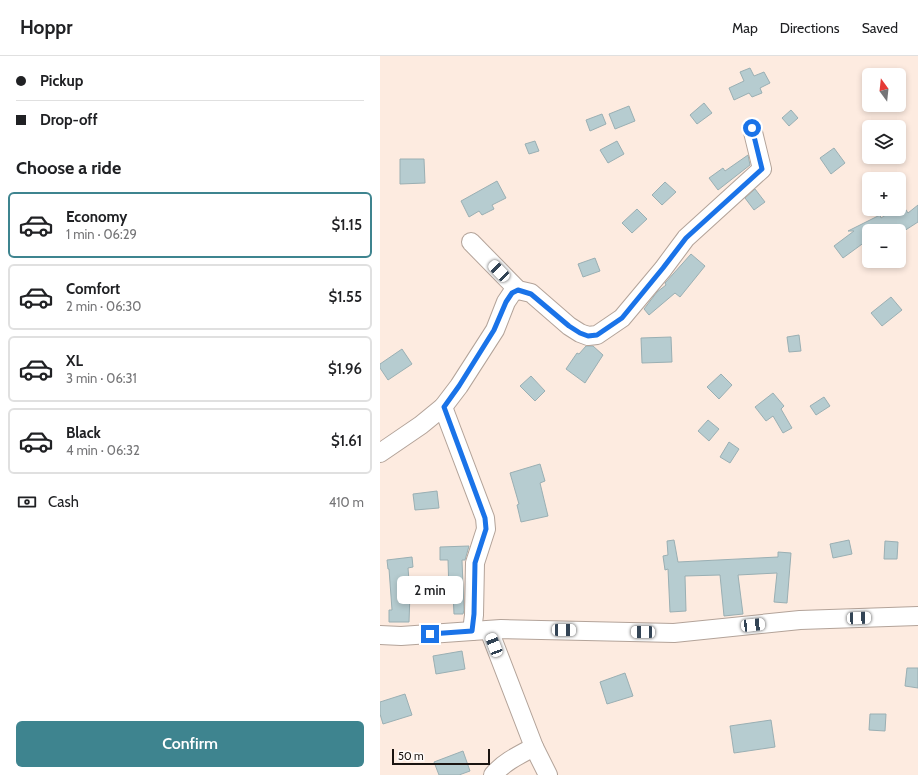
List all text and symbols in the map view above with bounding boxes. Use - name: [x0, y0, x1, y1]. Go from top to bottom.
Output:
- text: Hoppr: [20, 16, 72, 39]
- text: Map: [732, 19, 758, 37]
- text: Directions: [780, 19, 840, 37]
- text: Saved: [862, 19, 898, 37]
- north arrow: [862, 68, 906, 112]
- map controls: [862, 68, 906, 268]
- text: Pickup: [40, 72, 83, 90]
- text: Drop-off: [40, 111, 98, 129]
- route start: [743, 119, 761, 137]
- button: layers: [862, 120, 906, 164]
- text: Choose a ride: [16, 157, 121, 179]
- button: +: [862, 172, 906, 216]
- icon: car: [18, 207, 54, 243]
- text: Economy: [66, 208, 127, 226]
- text: $1.15: [332, 216, 362, 234]
- button: −: [862, 224, 906, 268]
- text: 1 min · 06:29: [66, 226, 137, 242]
- car: [486, 258, 512, 284]
- icon: car: [18, 279, 54, 315]
- text: Comfort: [66, 280, 120, 298]
- text: $1.55: [329, 288, 362, 306]
- text: 2 min · 06:30: [66, 298, 141, 314]
- icon: car: [18, 351, 54, 387]
- text: XL: [66, 352, 83, 370]
- text: $1.96: [328, 360, 362, 378]
- text: 3 min · 06:31: [66, 370, 137, 386]
- icon: car: [18, 423, 54, 459]
- text: Black: [66, 424, 101, 442]
- text: $1.61: [331, 432, 362, 450]
- text: 4 min · 06:32: [66, 442, 140, 458]
- icon: cash: [16, 491, 38, 513]
- text: Cash: [48, 493, 79, 511]
- text: 410 m: [329, 494, 364, 510]
- callout: 2 min: [397, 576, 463, 604]
- text: 2 min: [414, 582, 446, 598]
- car: [847, 612, 871, 624]
- car: [740, 618, 766, 632]
- car: [552, 624, 576, 636]
- route end: [421, 625, 439, 643]
- car: [631, 626, 655, 638]
- car: [484, 632, 504, 658]
- button: Confirm: [16, 721, 364, 767]
- scale bar: [392, 747, 490, 766]
- text: 50 m: [398, 749, 424, 763]

